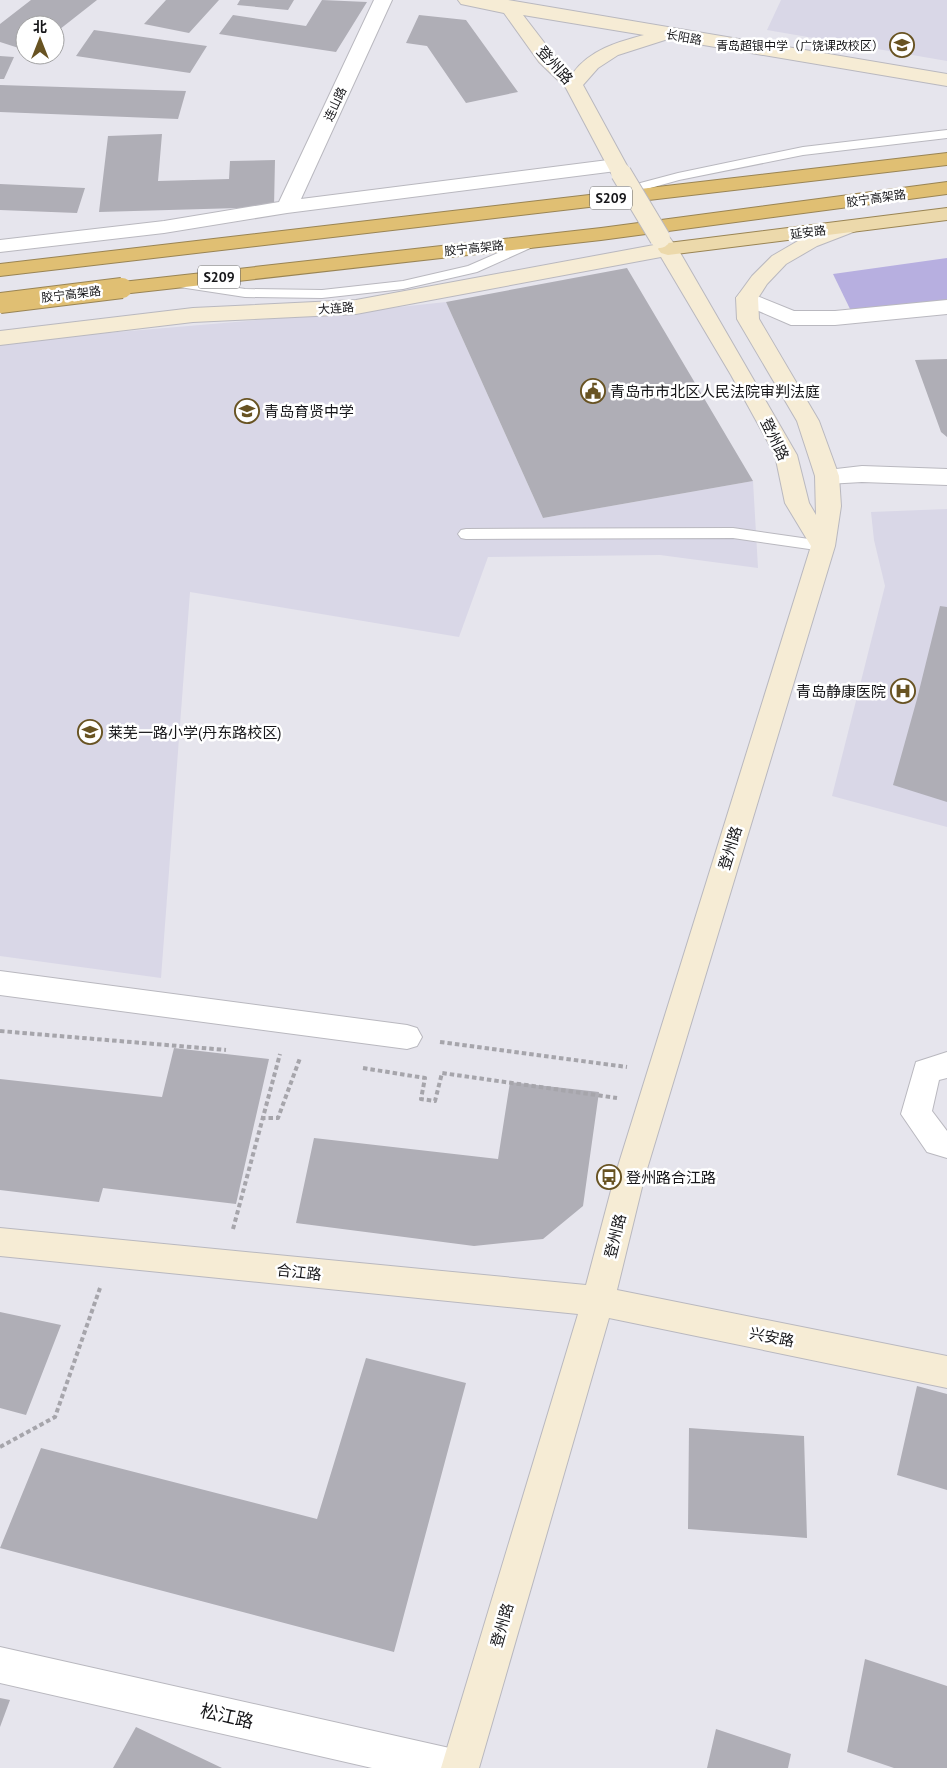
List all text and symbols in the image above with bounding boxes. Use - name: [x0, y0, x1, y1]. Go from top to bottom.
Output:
- north arrow: [15, 15, 65, 65]
- text: 北: [33, 18, 47, 36]
- street label: 长阳路: [665, 26, 703, 48]
- school or university icon: 青岛超银中学（广饶课改校区）: [889, 32, 915, 58]
- place label: 青岛超银中学（广饶课改校区）: [716, 38, 884, 53]
- street label: 登州路: [533, 42, 577, 88]
- street label: 连山路: [321, 85, 349, 123]
- street label: 胶宁高架路: [845, 186, 907, 210]
- road number: S209: [590, 187, 632, 210]
- street label: 延安路: [789, 222, 827, 242]
- street label: 胶宁高架路: [443, 237, 505, 259]
- road number: S209: [198, 266, 240, 288]
- street label: 胶宁高架路: [40, 283, 102, 305]
- street label: 大连路: [318, 299, 354, 317]
- public building icon: 青岛市市北区人民法院审判法庭: [580, 378, 606, 404]
- place label: 青岛市市北区人民法院审判法庭: [610, 382, 820, 401]
- school or university icon: 青岛育贤中学: [234, 398, 260, 424]
- place label: 青岛育贤中学: [264, 402, 354, 421]
- street label: 登州路: [757, 415, 793, 463]
- hospital icon: 青岛静康医院: [890, 678, 916, 704]
- place label: 青岛静康医院: [796, 682, 886, 701]
- school or university icon: 莱芜一路小学(丹东路校区): [77, 719, 103, 745]
- place label: 莱芜一路小学(丹东路校区): [108, 723, 281, 742]
- street label: 登州路: [714, 824, 746, 872]
- bus stop icon: 登州路合江路: [596, 1164, 622, 1190]
- place label: 登州路合江路: [626, 1168, 716, 1187]
- street label: 登州路: [600, 1212, 630, 1260]
- street label: 合江路: [276, 1260, 322, 1284]
- street label: 兴安路: [748, 1323, 796, 1351]
- street label: 登州路: [487, 1601, 517, 1649]
- street label: 松江路: [198, 1699, 256, 1733]

